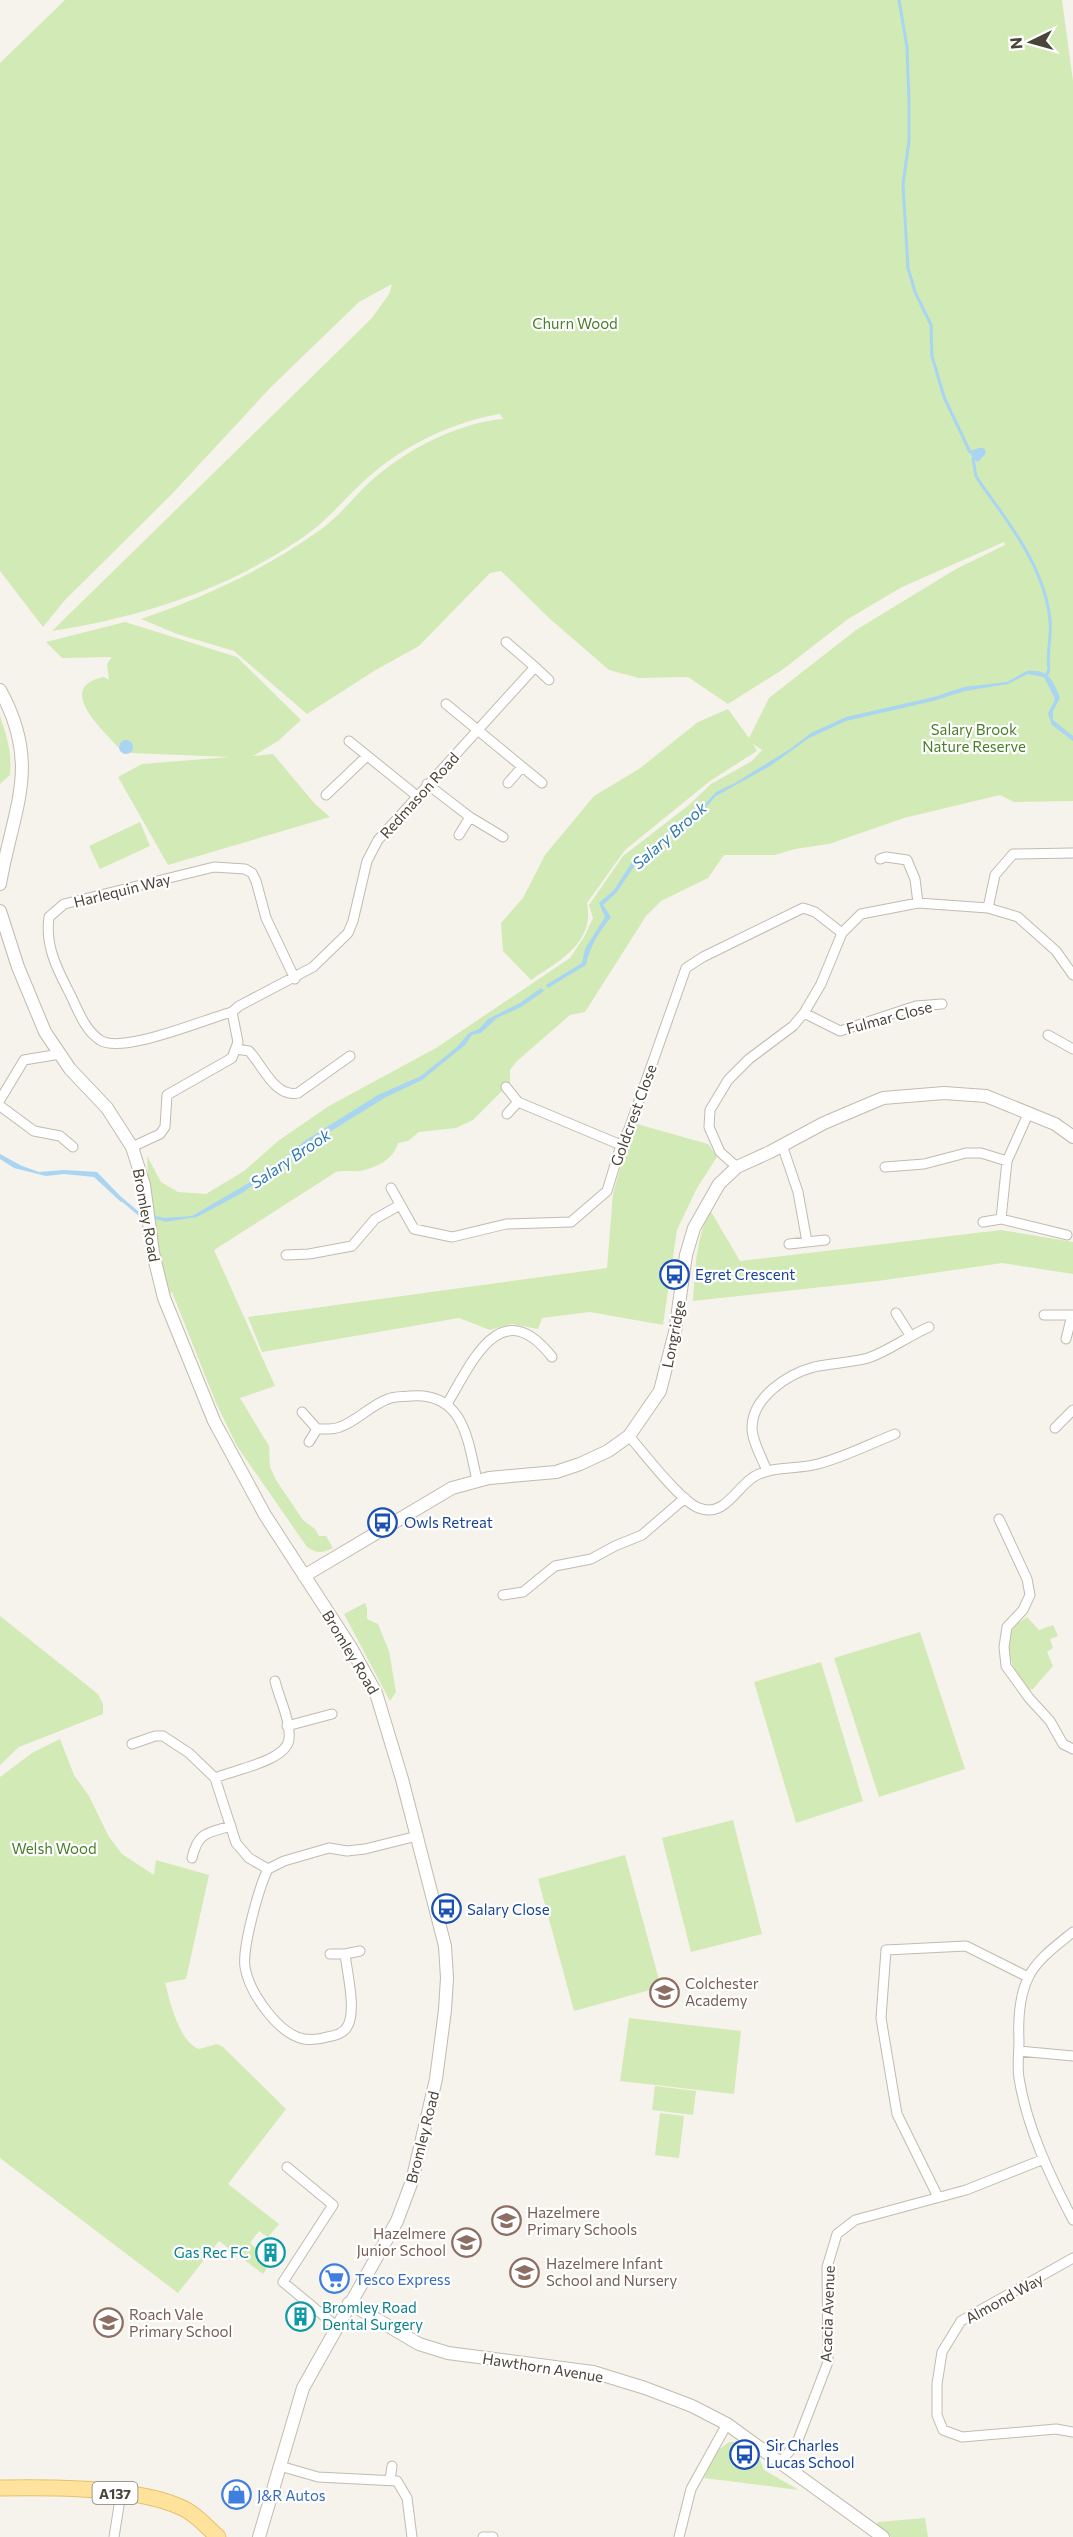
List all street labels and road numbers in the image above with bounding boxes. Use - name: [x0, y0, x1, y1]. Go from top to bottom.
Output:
- street label: Redmason Road: [376, 748, 462, 842]
- street label: Harlequin Way: [72, 869, 173, 911]
- street label: Fulmar Close: [844, 997, 934, 1037]
- street label: Goldcrest Close: [606, 1062, 660, 1168]
- street label: Bromley Road: [130, 1167, 164, 1263]
- street label: Longridge: [658, 1298, 688, 1369]
- street label: Bromley Road: [319, 1607, 383, 1697]
- street label: Bromley Road: [402, 2089, 442, 2185]
- street label: Acacia Avenue: [816, 2265, 838, 2363]
- street label: Almond Way: [962, 2269, 1046, 2327]
- street label: Hawthorn Avenue: [481, 2349, 605, 2385]
- road number: A137: [92, 2482, 138, 2504]

